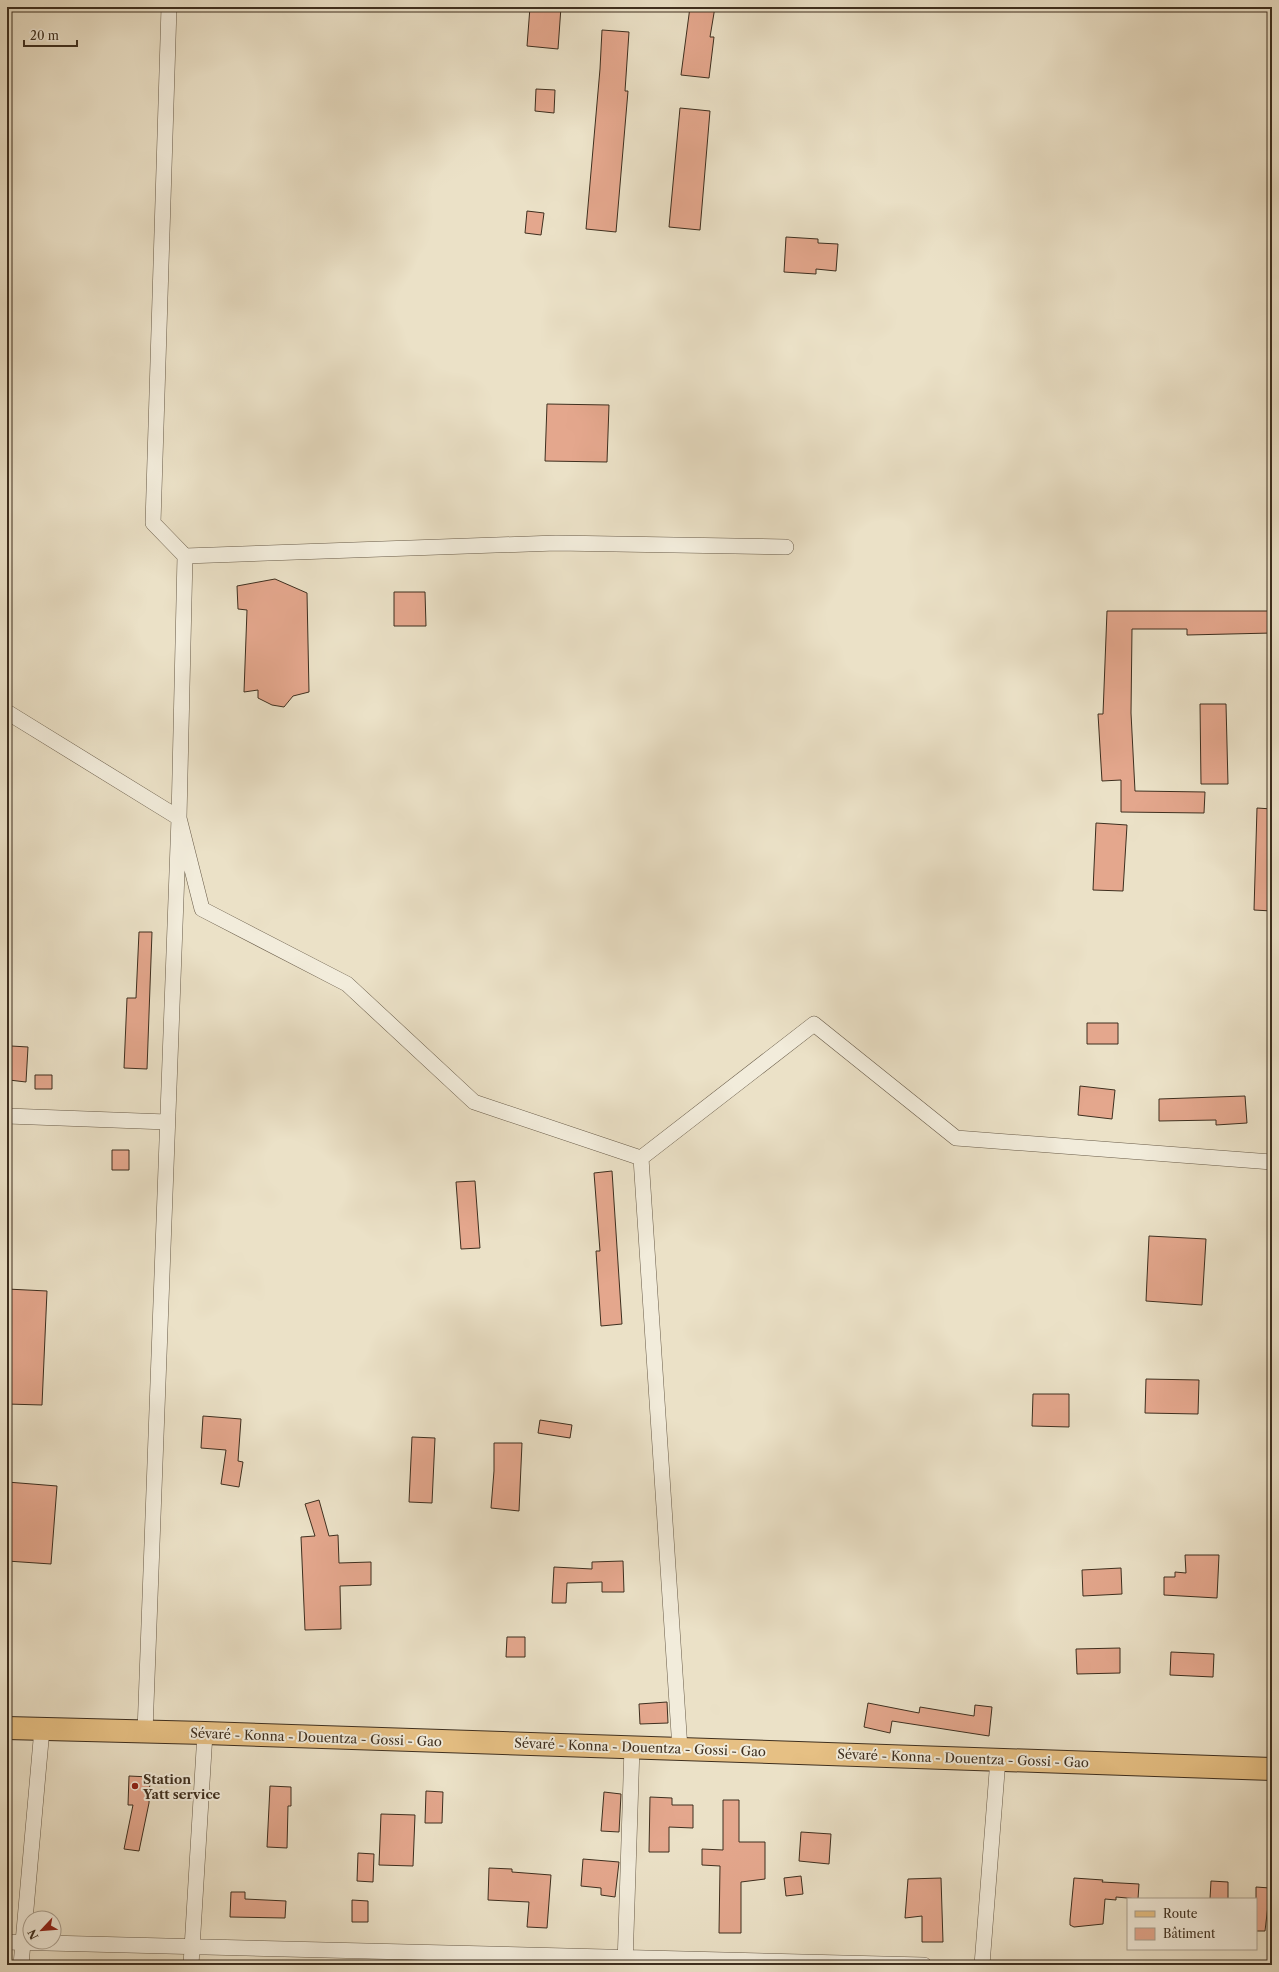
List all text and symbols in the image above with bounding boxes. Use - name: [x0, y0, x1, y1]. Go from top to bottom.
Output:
- scale bar: [24, 22, 77, 48]
- text: 20 m: [30, 28, 59, 43]
- street label: Sévaré - Konna - Douentza - Gossi - Gao: [190, 1725, 442, 1749]
- street label: Sévaré - Konna - Douentza - Gossi - Gao: [514, 1735, 766, 1759]
- street label: Sévaré - Konna - Douentza - Gossi - Gao: [837, 1746, 1089, 1770]
- place label: Station Yatt service: [142, 1771, 221, 1802]
- marker: Station Yatt service: [130, 1781, 140, 1791]
- legend: [1127, 1898, 1257, 1950]
- text: Route: [1163, 1906, 1198, 1921]
- north arrow: [22, 1910, 62, 1950]
- text: Bâtiment: [1163, 1926, 1216, 1941]
- text: N: [24, 1927, 41, 1942]

